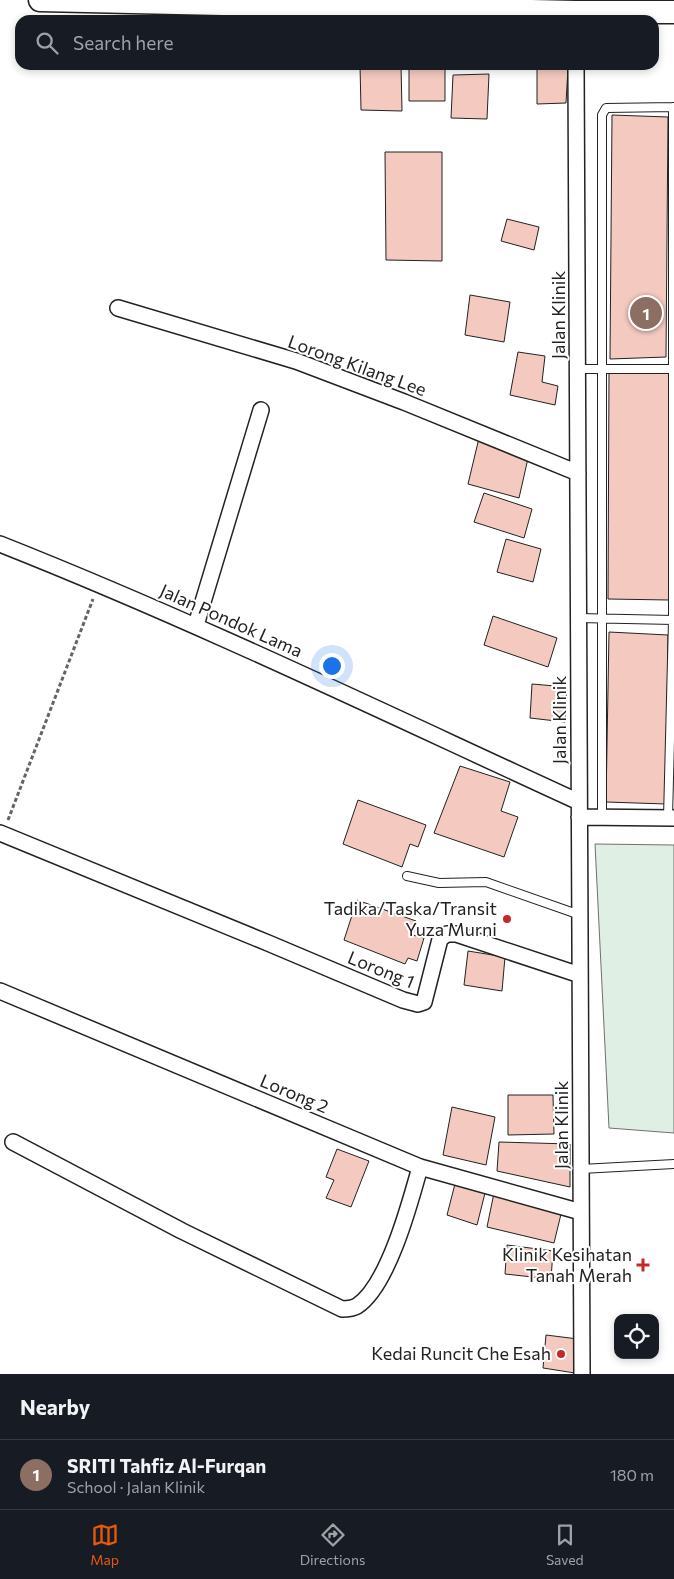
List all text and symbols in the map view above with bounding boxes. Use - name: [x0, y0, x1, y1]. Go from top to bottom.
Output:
- search box: [15, 15, 659, 70]
- icon: search: [33, 29, 61, 57]
- text: Search here: [73, 31, 173, 54]
- street label: Jalan Klinik: [547, 271, 569, 359]
- pin: 1: [630, 294, 662, 332]
- street label: Lorong Kilang Lee: [285, 330, 430, 400]
- street label: Jalan Pondok Lama: [157, 579, 306, 661]
- your location: [319, 653, 345, 679]
- street label: Jalan Klinik: [548, 676, 570, 764]
- place label: Tadika/Taska/Transit Yuza Murni: [324, 897, 497, 940]
- marker: Tadika/Taska/Transit Yuza Murni: [501, 913, 513, 925]
- street label: Lorong 1: [345, 946, 418, 992]
- street label: Lorong 2: [257, 1069, 332, 1117]
- street label: Jalan Klinik: [550, 1081, 572, 1169]
- place label: Klinik Kesihatan Tanah Merah: [502, 1243, 632, 1286]
- marker: Klinik Kesihatan Tanah Merah: [636, 1258, 650, 1272]
- map controls: [614, 1314, 659, 1359]
- button: locate: [614, 1314, 659, 1359]
- place label: Kedai Runcit Che Esah: [371, 1342, 551, 1364]
- marker: Kedai Runcit Che Esah: [555, 1348, 567, 1360]
- text: Nearby: [20, 1394, 90, 1419]
- text: SRITI Tahfiz Al-Furqan: [67, 1454, 266, 1477]
- text: 1: [32, 1465, 40, 1484]
- text: 180 m: [610, 1465, 654, 1484]
- text: School · Jalan Klinik: [67, 1477, 205, 1496]
- tab: Map: [90, 1521, 119, 1568]
- tab: Directions: [300, 1521, 365, 1568]
- tab: Saved: [546, 1521, 584, 1568]

